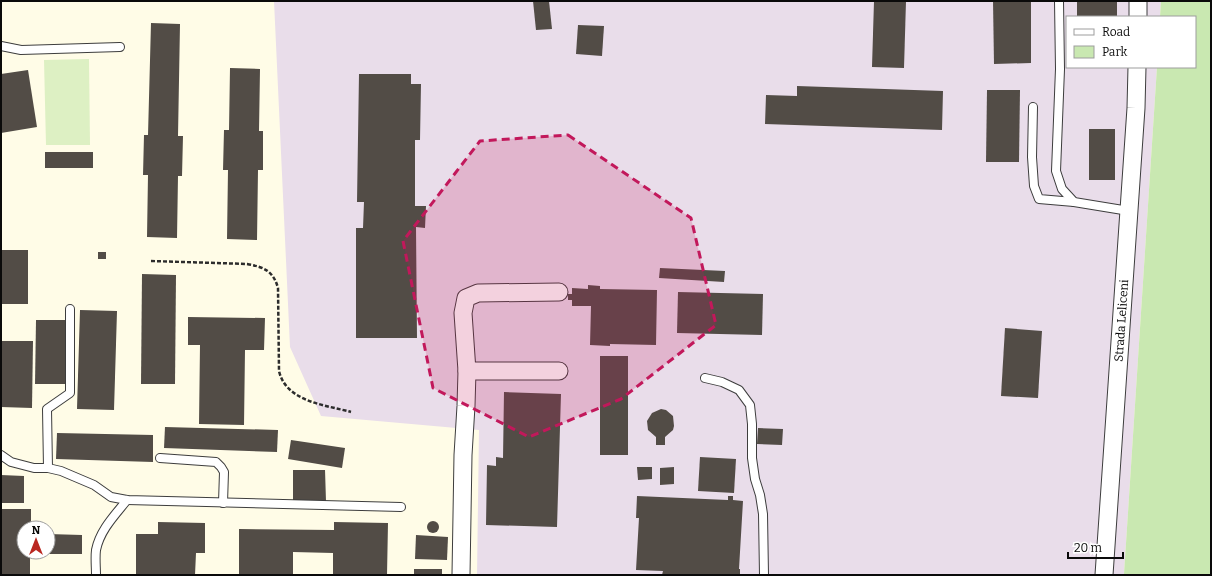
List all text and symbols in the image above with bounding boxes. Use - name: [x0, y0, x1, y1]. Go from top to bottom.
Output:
- legend: [1066, 16, 1196, 68]
- text: Road: [1102, 25, 1130, 39]
- text: Park: [1102, 45, 1128, 59]
- street label: Strada Leliceni: [1112, 278, 1131, 362]
- north arrow: [16, 520, 56, 560]
- text: N: [32, 524, 41, 537]
- scale bar: [1068, 534, 1123, 560]
- text: 20 m: [1074, 541, 1103, 555]

